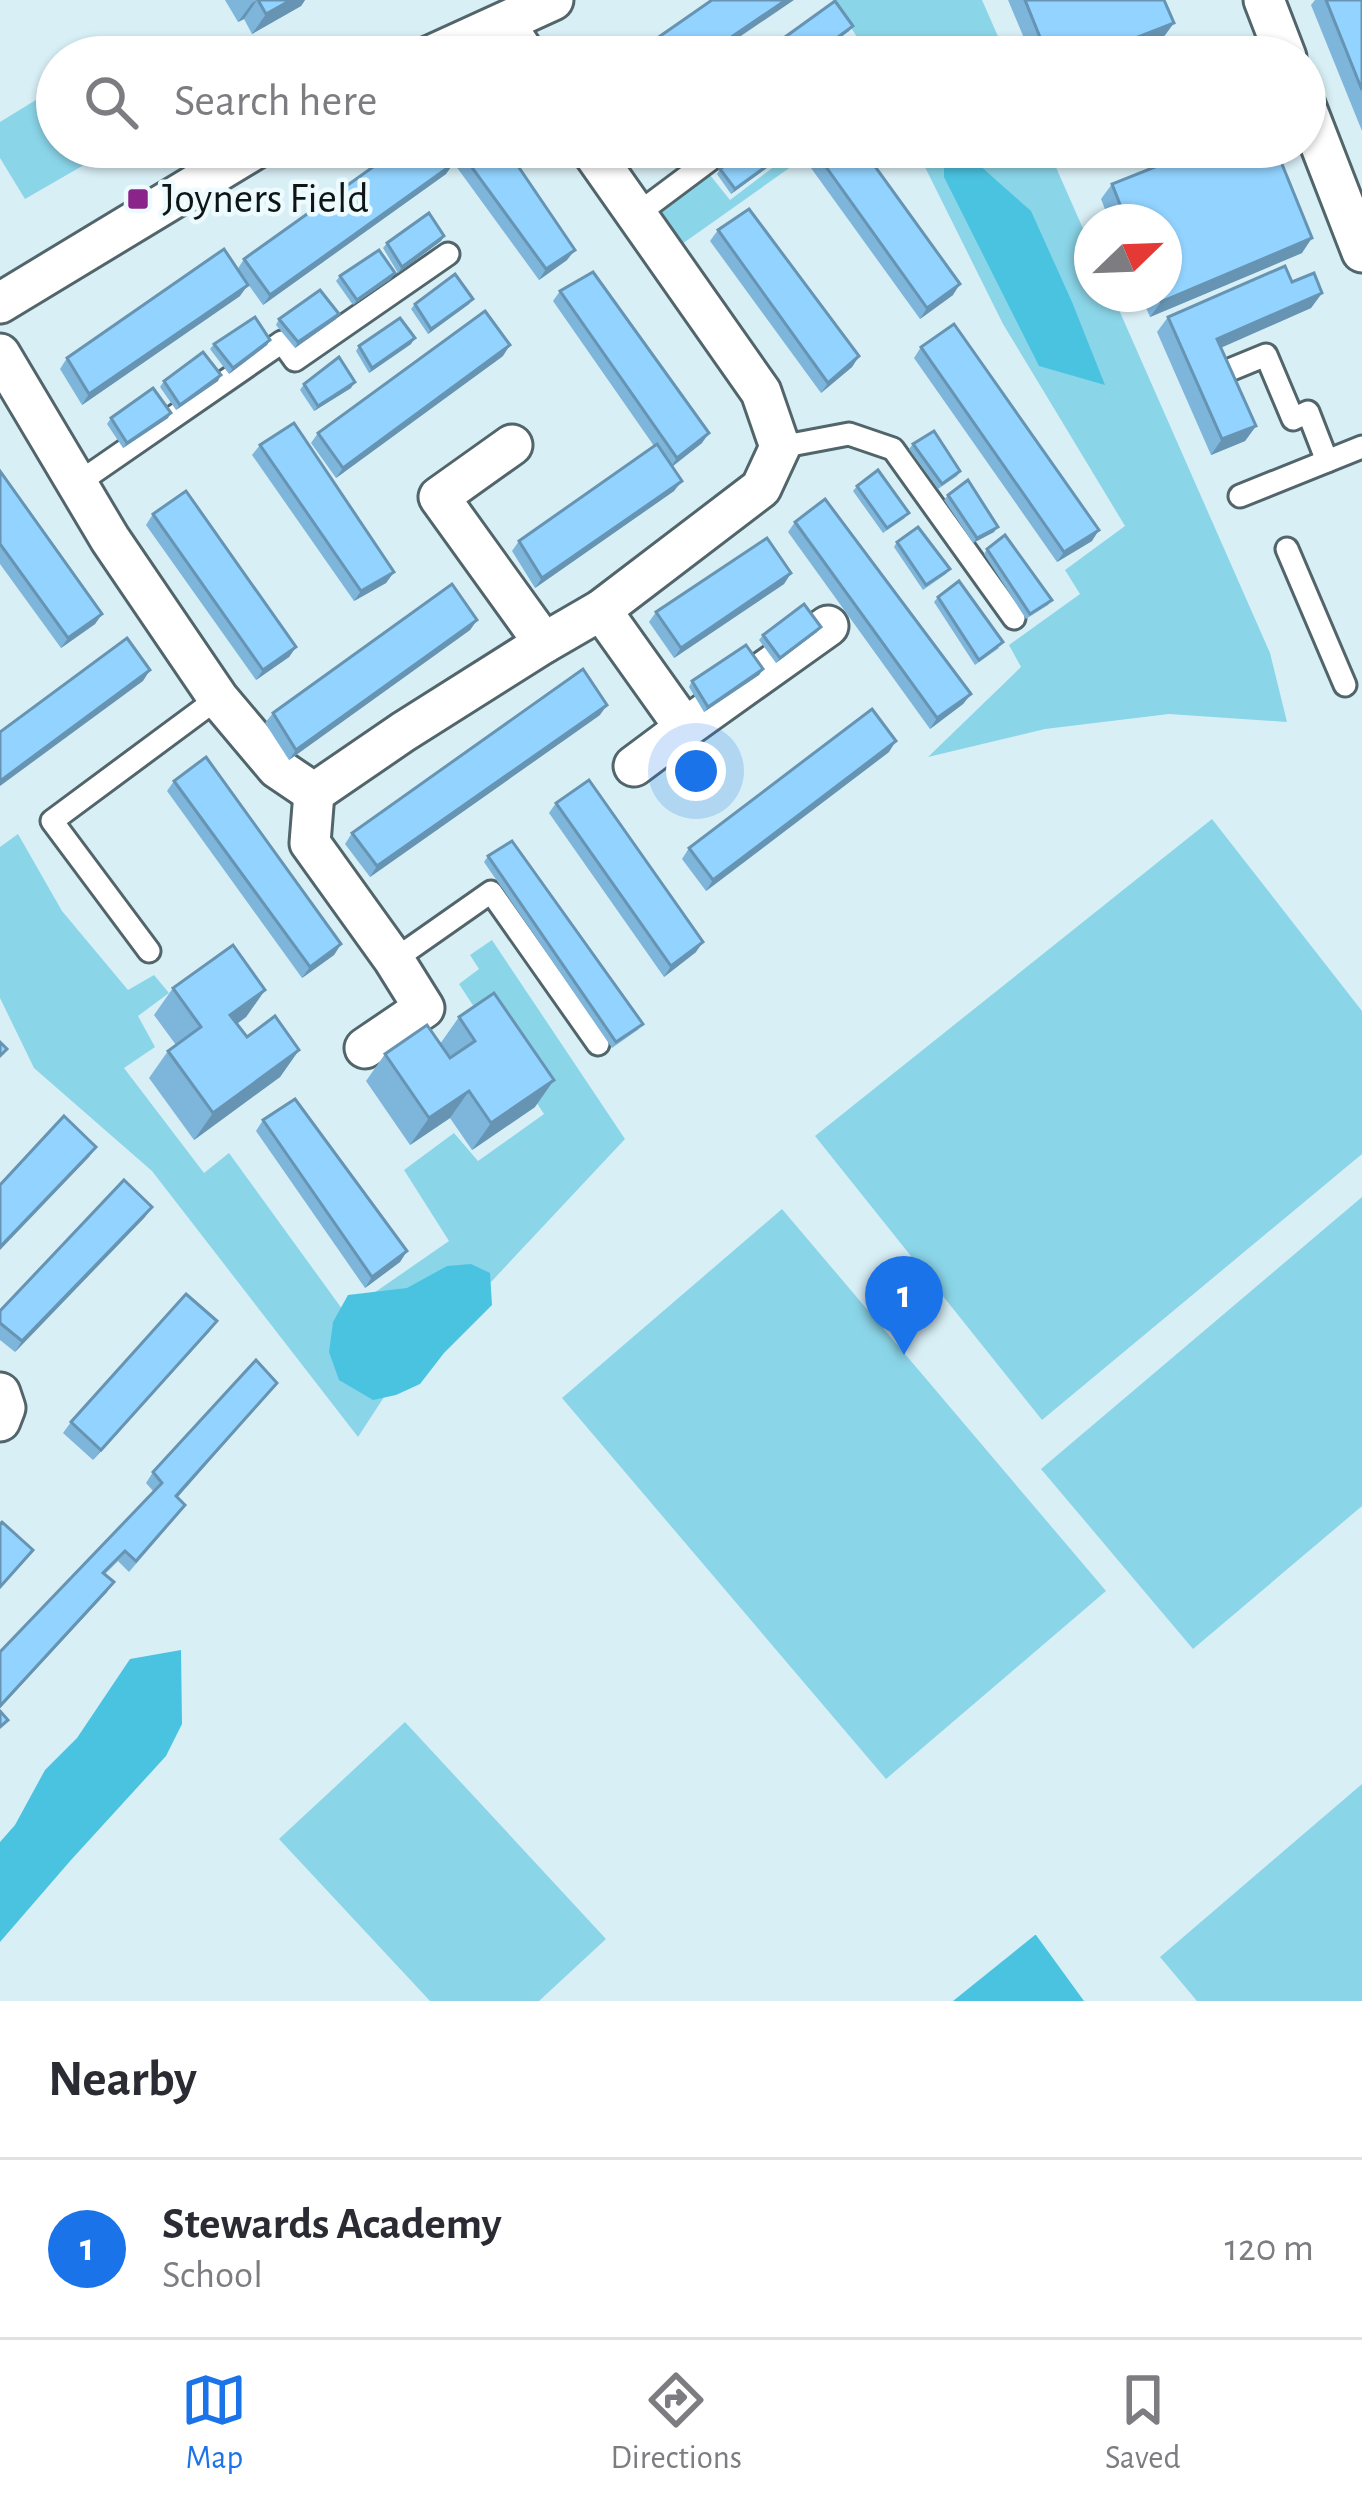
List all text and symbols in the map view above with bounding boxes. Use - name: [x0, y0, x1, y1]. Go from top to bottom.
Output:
- search box: [36, 36, 1326, 168]
- icon: search: [78, 69, 144, 135]
- text: Search here: [174, 79, 377, 124]
- place label: Joyners Field: [162, 178, 369, 220]
- marker: Joyners Field: [125, 186, 151, 212]
- north arrow: [1074, 204, 1182, 312]
- your location: [666, 741, 726, 801]
- pin: 1: [865, 1256, 943, 1355]
- text: Nearby: [48, 2054, 197, 2105]
- text: Stewards Academy: [162, 2202, 502, 2247]
- text: 1: [80, 2229, 94, 2268]
- text: 120 m: [1225, 2229, 1314, 2268]
- text: School: [162, 2256, 263, 2295]
- tab: Map: [181, 2367, 247, 2479]
- tab: Directions: [610, 2367, 742, 2479]
- tab: Saved: [1105, 2367, 1180, 2479]

